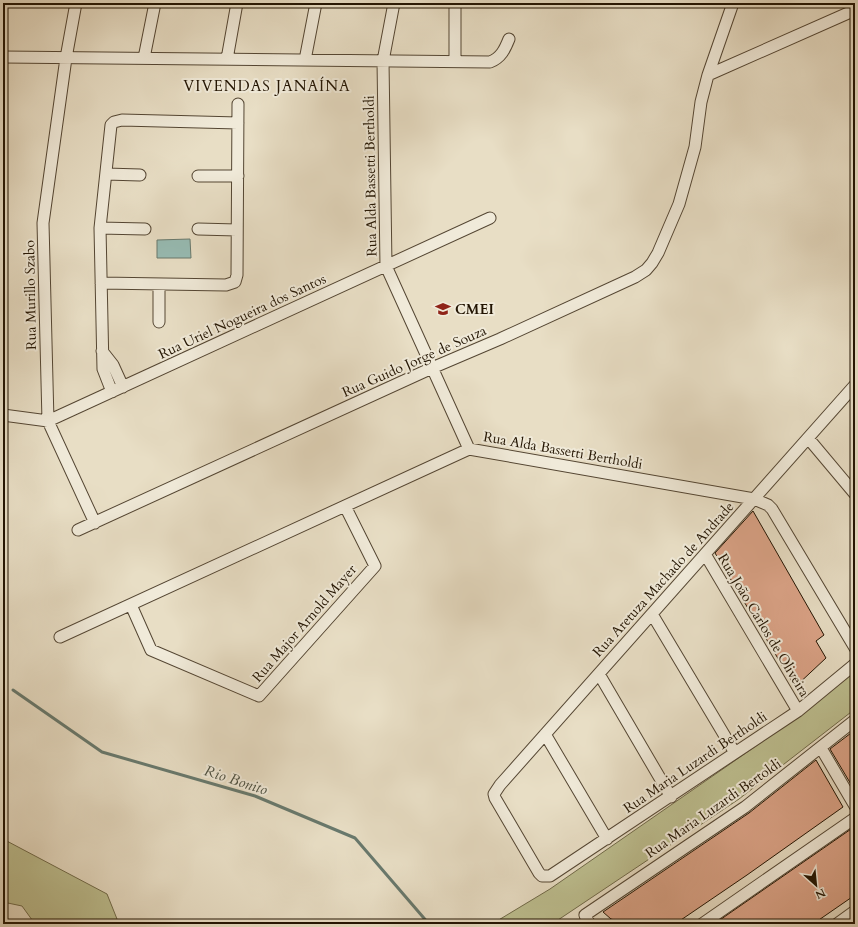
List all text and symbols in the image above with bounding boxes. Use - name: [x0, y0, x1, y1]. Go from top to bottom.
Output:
- district label: VIVENDAS JANAÍNA: [183, 76, 351, 96]
- street label: Rua Alda Bassetti Bertholdi: [360, 95, 381, 257]
- street label: Rua Murillo Szabo: [20, 239, 41, 350]
- street label: Rua Uriel Nogueira dos Santos: [155, 269, 329, 364]
- school or university icon: CMEI: [434, 300, 452, 318]
- place label: CMEI: [455, 300, 494, 319]
- street label: Rua Guido Jorge de Souza: [339, 321, 489, 402]
- street label: Rua Alda Bassetti Bertholdi: [482, 427, 644, 474]
- street label: Rua Aretuza Machado de Andrade: [588, 498, 738, 661]
- street label: Rua João Carlos de Oliveira: [713, 550, 814, 700]
- street label: Rua Major Arnold Mayer: [248, 560, 361, 686]
- street label: Rua Maria Luzardi Bertholdi: [620, 707, 771, 818]
- street label: Rua Maria Luzardi Bertoldi: [642, 754, 785, 863]
- water label: Rio Bonito: [202, 760, 270, 800]
- north arrow: [796, 865, 836, 905]
- text: N: [812, 885, 828, 903]

